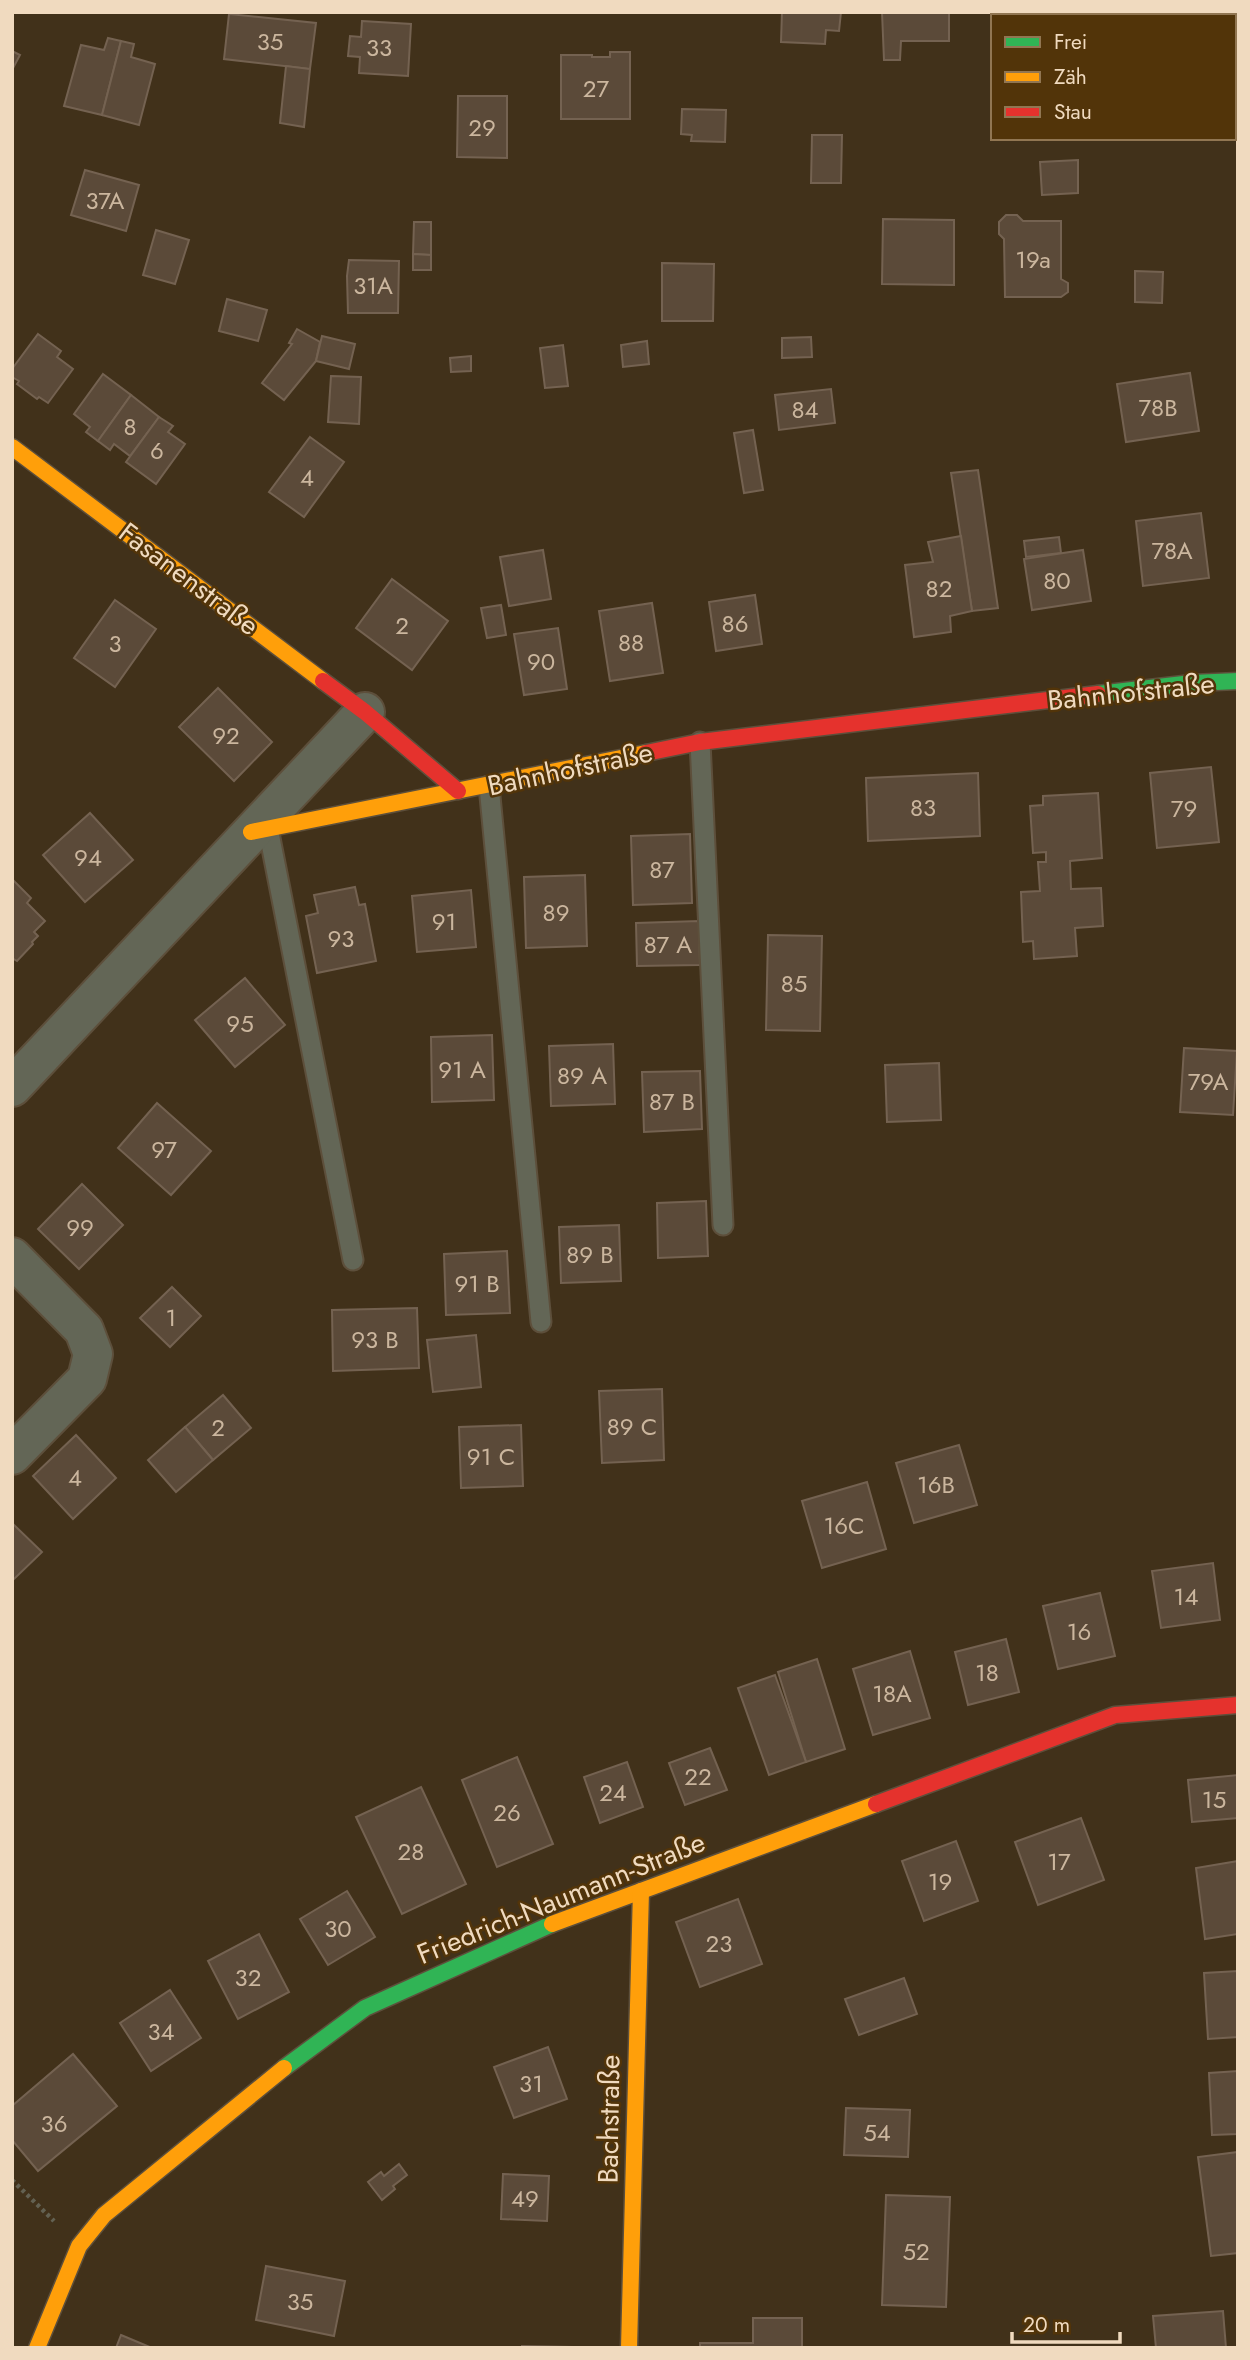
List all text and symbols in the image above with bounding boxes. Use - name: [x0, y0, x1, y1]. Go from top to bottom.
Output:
- legend: [991, 14, 1236, 140]
- house number: 35: [257, 24, 283, 59]
- text: Frei: [1054, 27, 1087, 57]
- house number: 33: [366, 30, 392, 65]
- text: Zäh: [1054, 62, 1087, 92]
- house number: 27: [583, 71, 610, 106]
- text: Stau: [1054, 97, 1092, 127]
- house number: 29: [468, 110, 496, 145]
- house number: 37A: [86, 183, 125, 218]
- house number: 19a: [1015, 242, 1051, 277]
- house number: 31A: [353, 268, 393, 303]
- house number: 78B: [1138, 390, 1178, 425]
- house number: 84: [791, 392, 819, 427]
- house number: 8: [123, 409, 137, 444]
- house number: 6: [150, 433, 164, 468]
- house number: 4: [300, 460, 314, 495]
- street label: Fasanenstraße: [110, 513, 268, 645]
- house number: 78A: [1151, 533, 1193, 568]
- house number: 80: [1043, 563, 1071, 598]
- house number: 82: [926, 571, 952, 606]
- house number: 86: [722, 606, 748, 641]
- house number: 2: [395, 608, 409, 643]
- house number: 88: [618, 625, 644, 660]
- house number: 3: [108, 626, 122, 661]
- house number: 90: [527, 644, 555, 679]
- street label: Bahnhofstraße: [1045, 663, 1217, 721]
- house number: 92: [212, 718, 240, 753]
- street label: Bahnhofstraße: [484, 732, 656, 806]
- house number: 83: [910, 790, 936, 825]
- house number: 79: [1171, 791, 1197, 826]
- house number: 94: [74, 840, 102, 875]
- house number: 87: [649, 852, 675, 887]
- house number: 89: [543, 895, 569, 930]
- house number: 91: [432, 904, 456, 939]
- house number: 93: [328, 921, 354, 956]
- house number: 87 A: [644, 927, 692, 962]
- house number: 85: [781, 966, 807, 1001]
- house number: 95: [226, 1006, 254, 1041]
- house number: 91 A: [438, 1052, 486, 1087]
- house number: 89 A: [557, 1058, 607, 1093]
- house number: 79A: [1188, 1064, 1228, 1099]
- house number: 87 B: [649, 1084, 695, 1119]
- house number: 97: [151, 1132, 177, 1167]
- house number: 99: [66, 1210, 94, 1245]
- house number: 89 B: [566, 1237, 614, 1272]
- house number: 91 B: [454, 1266, 500, 1301]
- house number: 1: [166, 1300, 176, 1335]
- house number: 93 B: [351, 1322, 399, 1357]
- house number: 89 C: [607, 1409, 657, 1444]
- house number: 2: [211, 1410, 225, 1445]
- house number: 91 C: [467, 1439, 515, 1474]
- house number: 4: [68, 1460, 82, 1495]
- house number: 16B: [917, 1467, 955, 1502]
- house number: 16C: [823, 1508, 865, 1543]
- house number: 14: [1174, 1579, 1198, 1614]
- house number: 16: [1067, 1614, 1091, 1649]
- house number: 18: [975, 1655, 999, 1690]
- house number: 18A: [872, 1676, 912, 1711]
- house number: 22: [684, 1759, 712, 1794]
- house number: 24: [599, 1775, 627, 1810]
- house number: 15: [1202, 1782, 1226, 1817]
- house number: 26: [493, 1795, 521, 1830]
- street label: Friedrich-Naumann-Straße: [411, 1821, 711, 1975]
- house number: 28: [398, 1834, 424, 1869]
- house number: 17: [1047, 1844, 1071, 1879]
- house number: 19: [928, 1864, 952, 1899]
- house number: 30: [324, 1911, 352, 1946]
- house number: 23: [706, 1926, 732, 1961]
- house number: 32: [235, 1960, 261, 1995]
- house number: 34: [147, 2014, 175, 2049]
- street label: Bachstraße: [587, 2054, 631, 2184]
- house number: 31: [519, 2066, 543, 2101]
- house number: 36: [41, 2106, 67, 2141]
- house number: 54: [863, 2115, 891, 2150]
- house number: 49: [511, 2181, 539, 2216]
- house number: 52: [902, 2234, 930, 2269]
- house number: 35: [287, 2284, 313, 2319]
- scale bar: [1012, 2300, 1120, 2344]
- text: 20 m: [1023, 2310, 1070, 2340]

